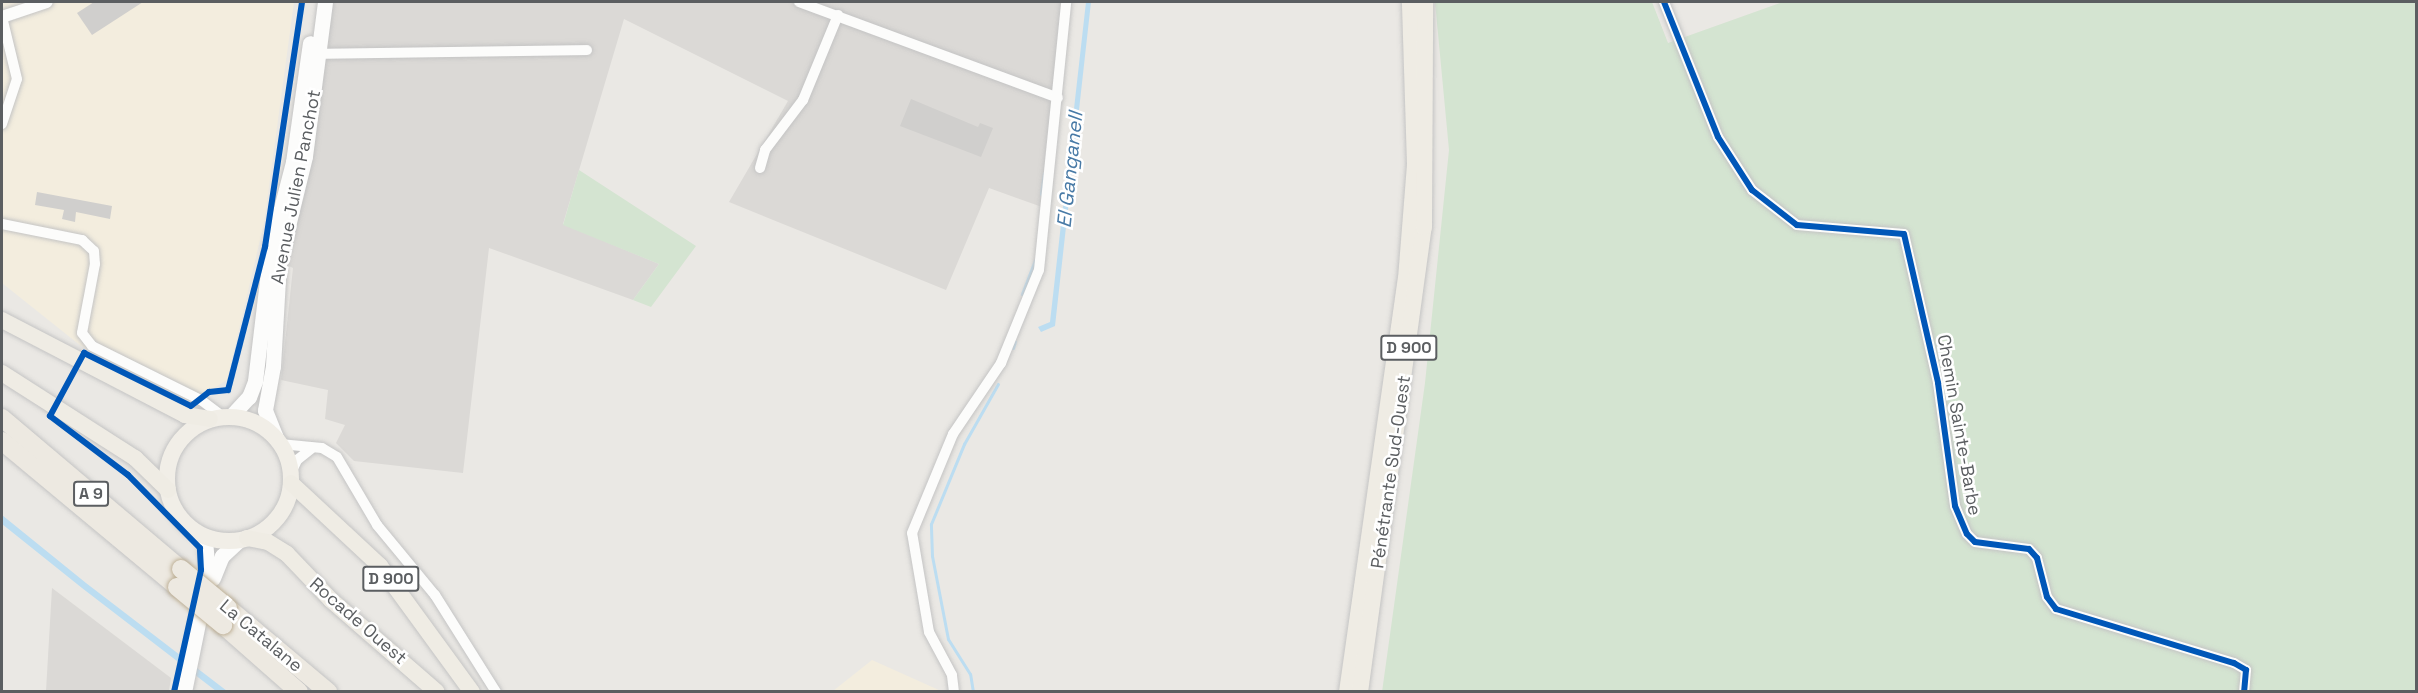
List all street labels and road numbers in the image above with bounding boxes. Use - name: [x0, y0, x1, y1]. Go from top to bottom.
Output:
- street label: Avenue Julien Panchot: [267, 88, 325, 286]
- street label: Chemin Sainte-Barbe: [1932, 333, 1986, 517]
- road number: D 900: [1379, 335, 1439, 361]
- street label: Pénétrante Sud-Ouest: [1367, 374, 1415, 570]
- road number: A 9: [72, 481, 110, 507]
- road number: D 900: [361, 566, 421, 592]
- street label: Rocade Ouest: [305, 573, 411, 669]
- street label: La Catalane: [215, 595, 307, 677]

